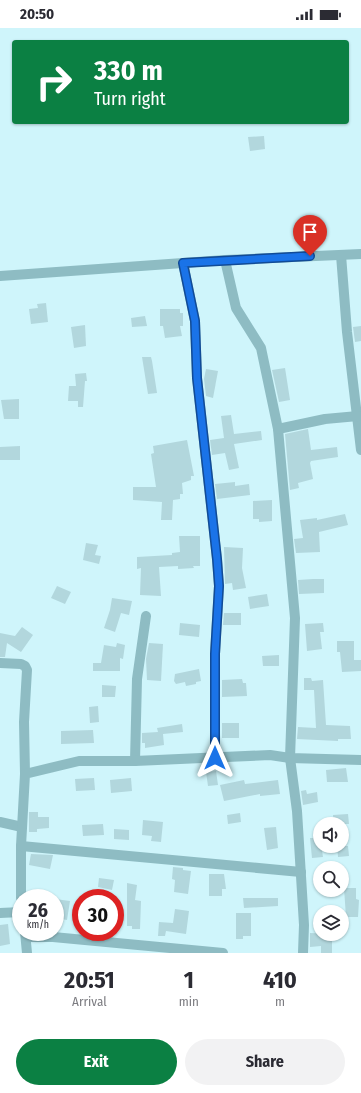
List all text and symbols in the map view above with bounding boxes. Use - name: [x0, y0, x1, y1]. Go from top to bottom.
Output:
- text: 20:50: [20, 5, 54, 23]
- text: 330 m: [94, 54, 163, 87]
- icon: right: [28, 56, 80, 108]
- text: Turn right: [94, 88, 166, 110]
- pin: [293, 215, 327, 256]
- icon: arrive: [299, 221, 321, 243]
- position arrow: [194, 737, 236, 779]
- map controls: [313, 817, 349, 941]
- button: sound: [313, 817, 349, 853]
- button: search: [313, 861, 349, 897]
- speed limit sign: 30: [72, 889, 124, 941]
- text: 26: [28, 898, 48, 922]
- button: layers: [313, 905, 349, 941]
- text: km/h: [27, 919, 49, 931]
- text: 20:51: [64, 966, 115, 994]
- text: 1: [184, 966, 194, 994]
- text: 410: [263, 966, 297, 994]
- text: Arrival: [72, 994, 107, 1009]
- text: min: [179, 994, 199, 1009]
- text: m: [275, 994, 285, 1009]
- button: Exit: [16, 1039, 177, 1085]
- button: Share: [185, 1039, 345, 1085]

